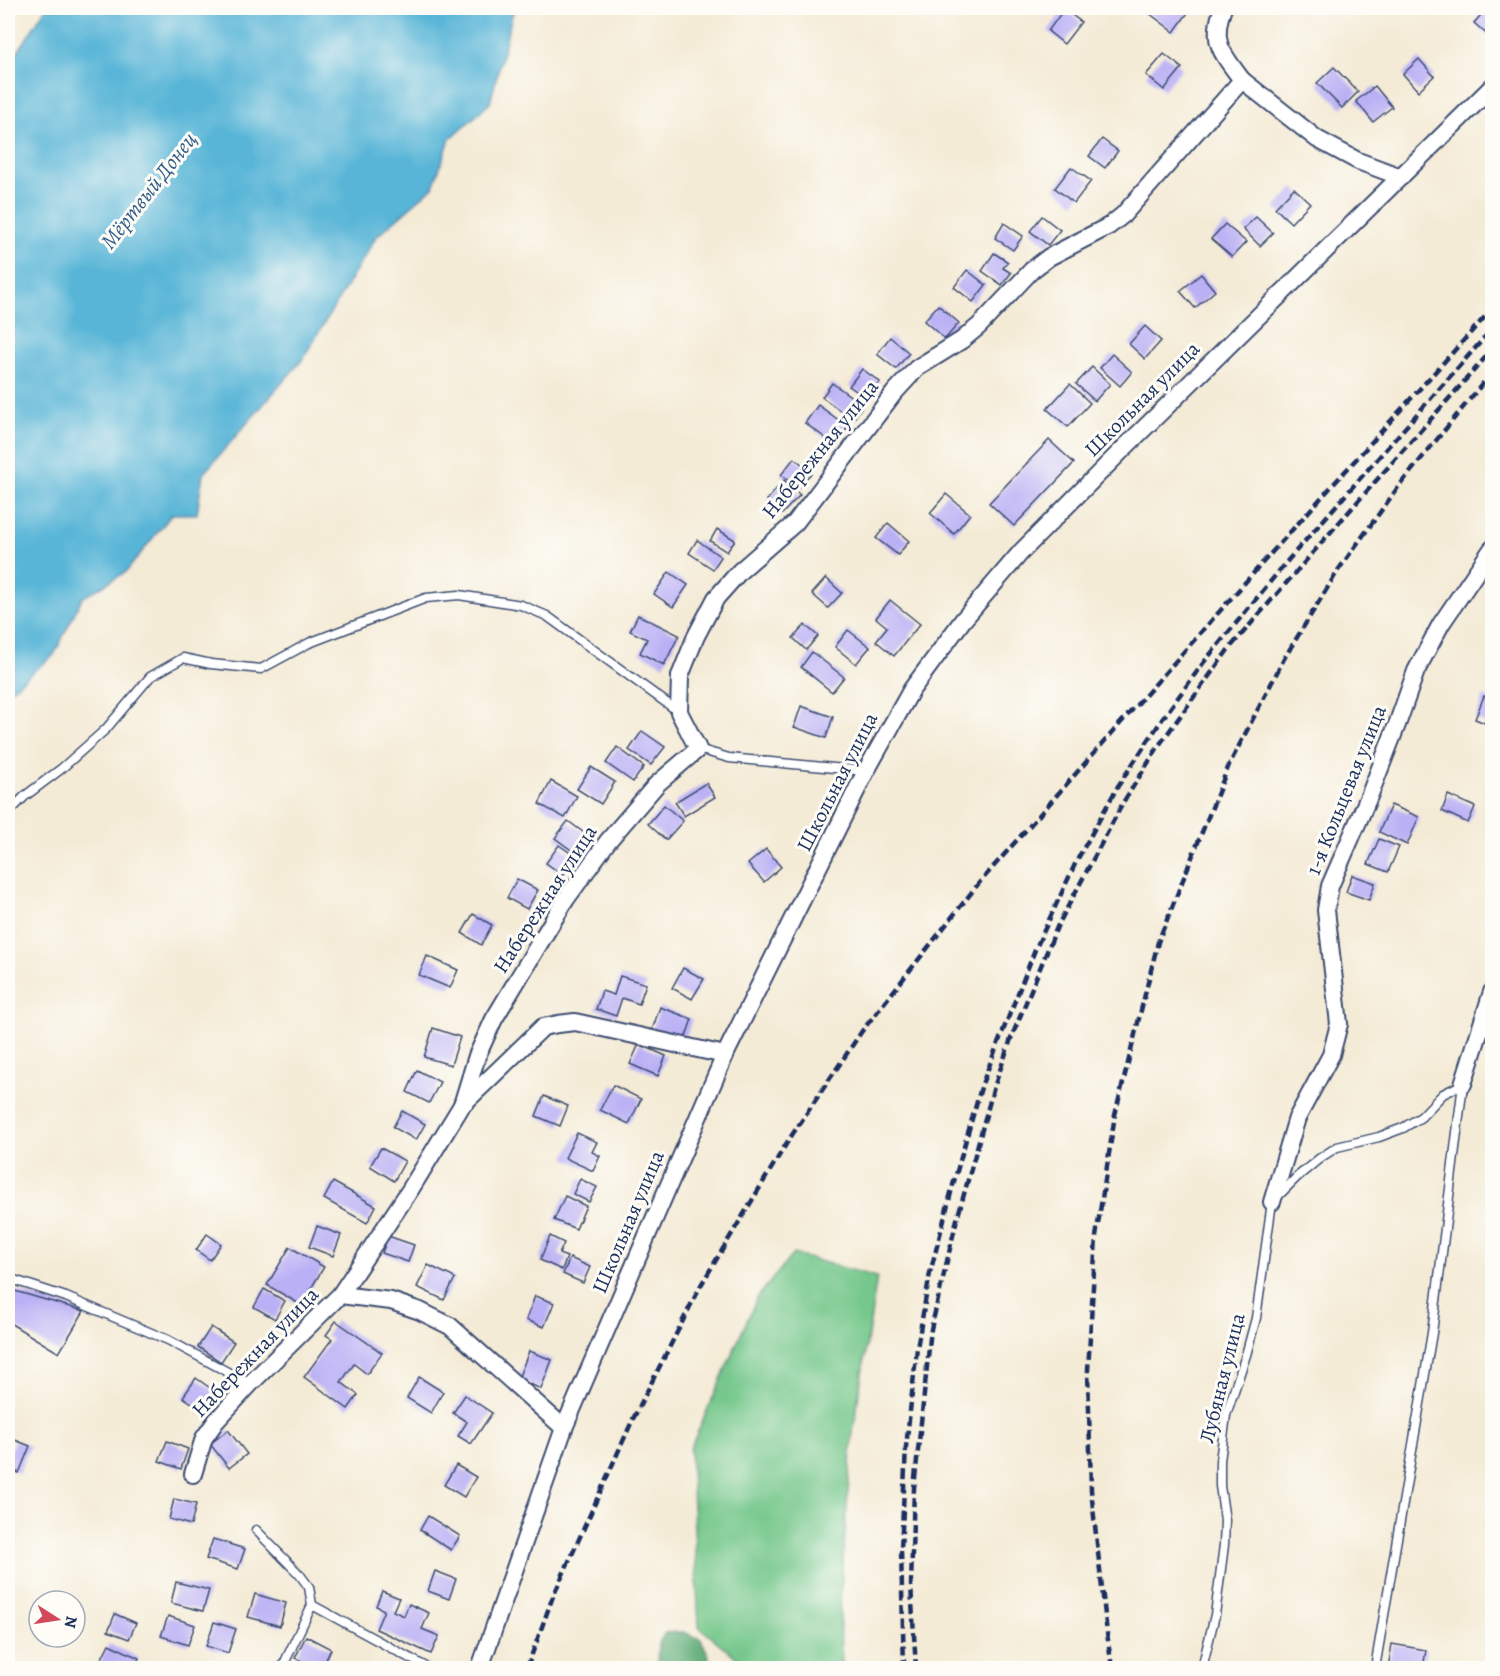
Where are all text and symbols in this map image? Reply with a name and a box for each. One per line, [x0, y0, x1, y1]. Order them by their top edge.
water label: Мёртвый Донец [94, 126, 204, 255]
street label: Школьная улица [1078, 335, 1206, 463]
street label: Набережная улица [755, 373, 885, 524]
street label: 1-я Кольцевая улица [1299, 701, 1393, 879]
street label: Школьная улица [790, 707, 884, 856]
street label: Набережная улица [487, 819, 604, 979]
street label: Школьная улица [585, 1146, 671, 1298]
street label: Набережная улица [185, 1280, 325, 1423]
street label: Лубяная улица [1192, 1310, 1252, 1446]
north arrow [27, 1589, 87, 1649]
text: N [59, 1614, 83, 1630]

